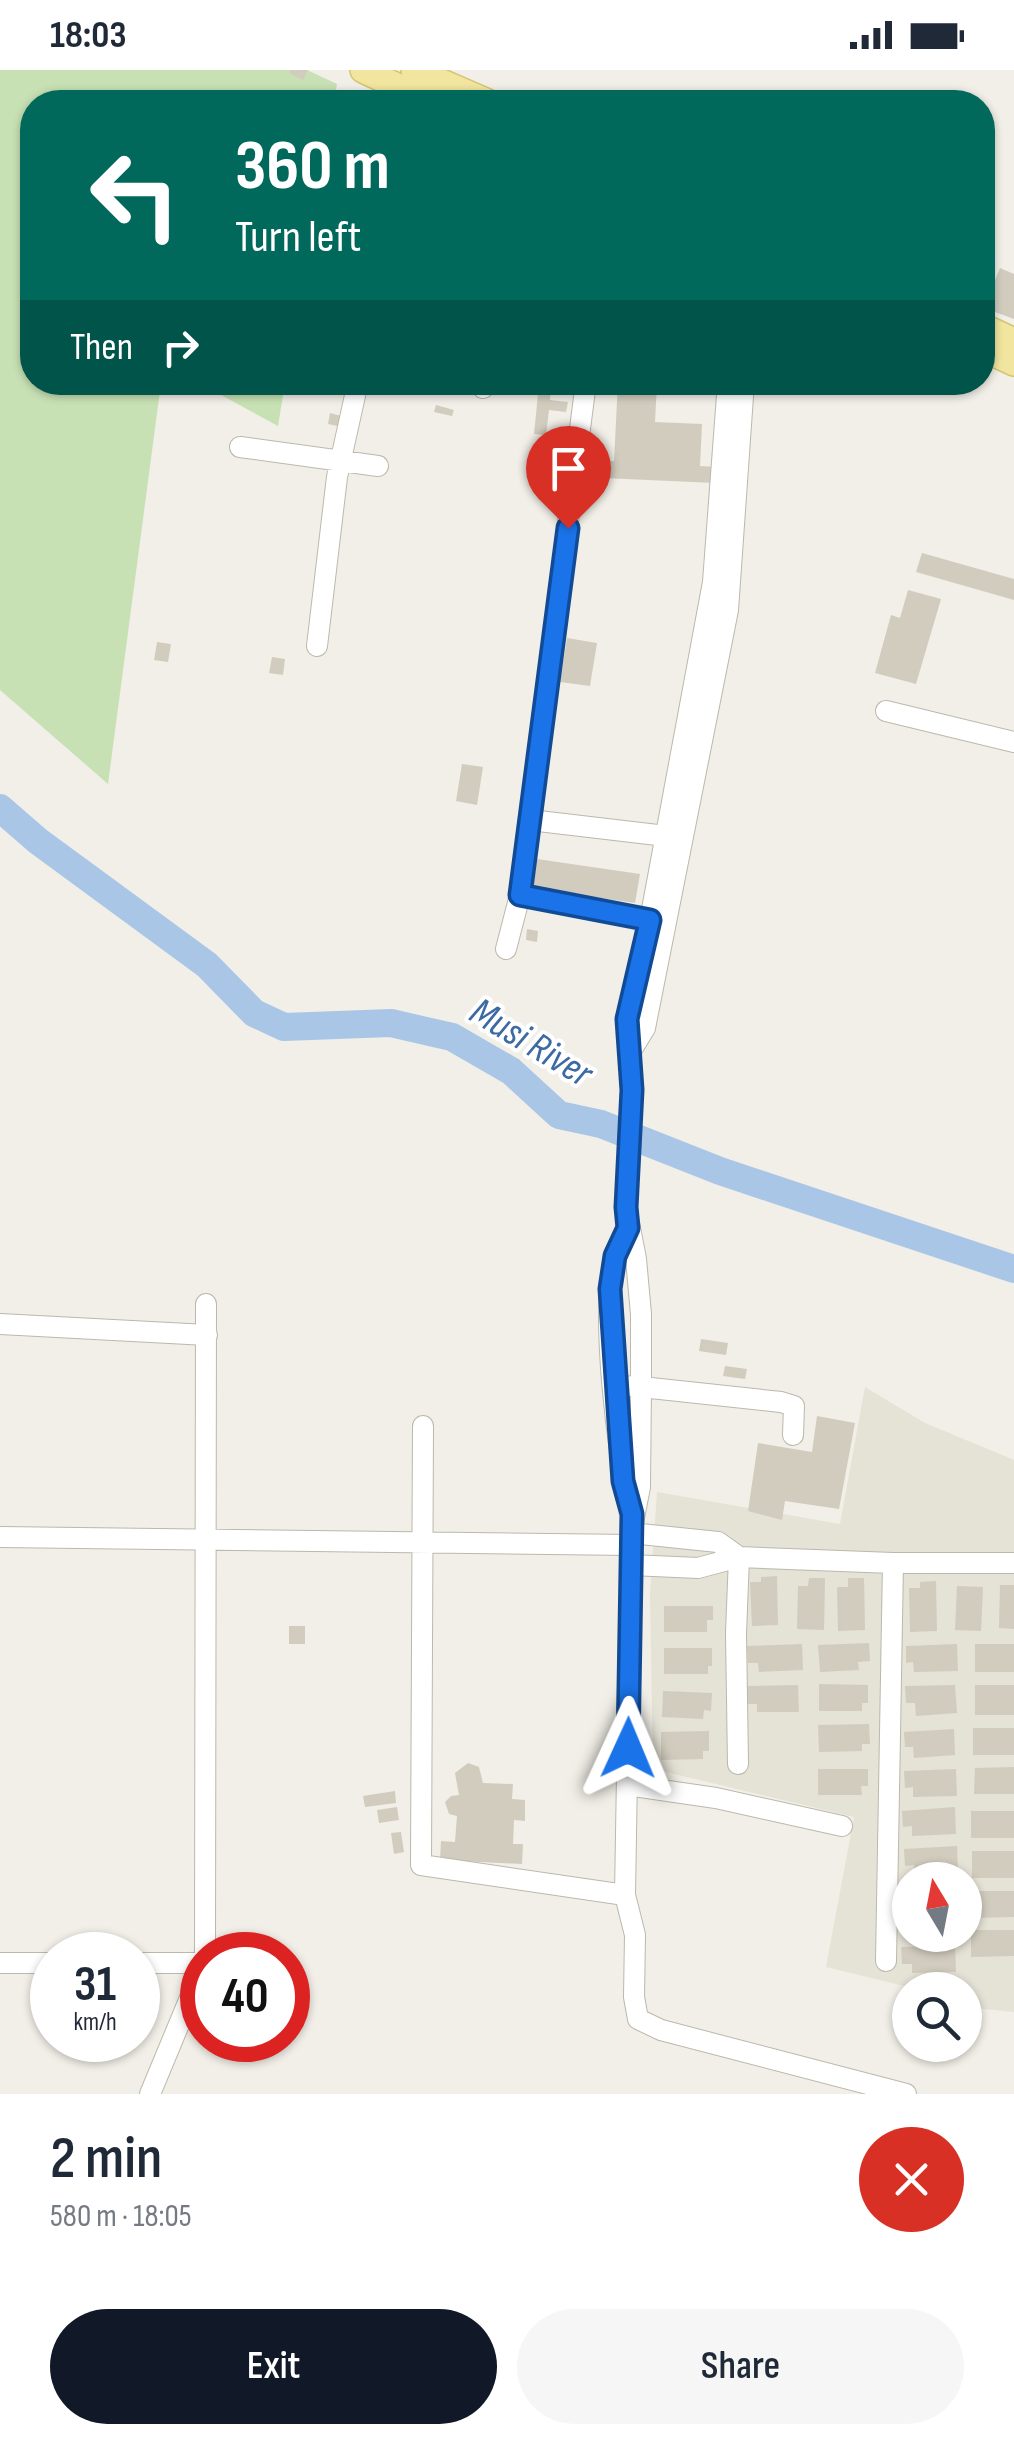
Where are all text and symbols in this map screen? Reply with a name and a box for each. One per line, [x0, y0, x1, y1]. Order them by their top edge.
text: 18:03 [50, 13, 126, 58]
text: 360 m [235, 125, 390, 209]
icon: left [70, 130, 200, 260]
text: Turn left [235, 210, 361, 265]
icon: right [153, 320, 208, 375]
text: Then [70, 325, 133, 370]
pin [526, 426, 611, 529]
icon: arrive [541, 441, 596, 496]
water label: Musi River [461, 988, 602, 1099]
position arrow [576, 1696, 680, 1800]
north arrow [892, 1862, 982, 1952]
map controls [892, 1862, 982, 2062]
speed limit sign: 40 [180, 1932, 310, 2062]
text: 31 [74, 1955, 116, 2015]
button: search [892, 1972, 982, 2062]
text: km/h [73, 2007, 117, 2038]
text: 2 min [50, 2123, 162, 2195]
button: close [859, 2127, 964, 2232]
text: 580 m · 18:05 [50, 2197, 192, 2236]
button: Exit [50, 2309, 497, 2424]
button: Share [517, 2309, 964, 2424]

